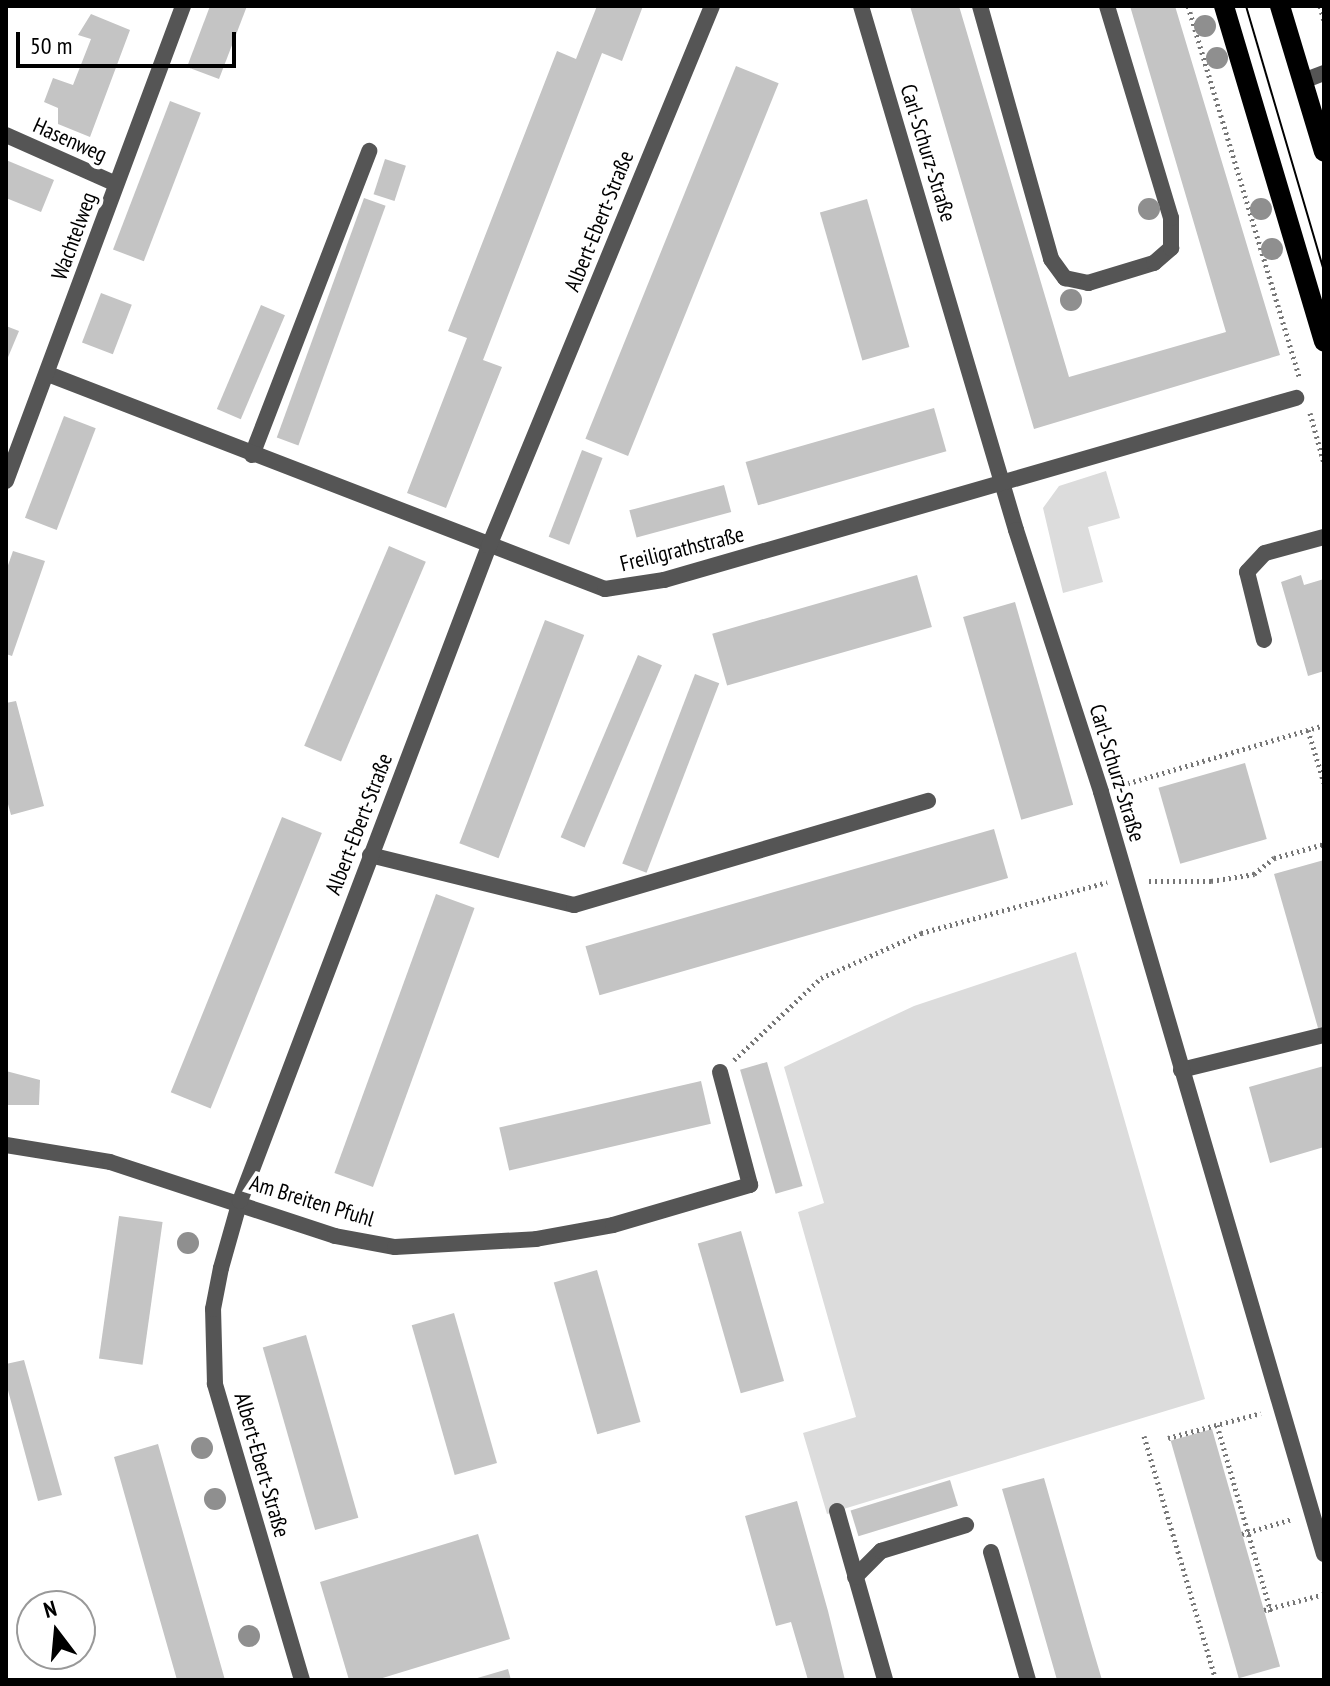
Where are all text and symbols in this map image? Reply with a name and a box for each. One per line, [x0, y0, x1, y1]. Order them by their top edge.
scale bar [20, 16, 240, 66]
text: 50 m [30, 30, 72, 61]
street label: Carl-Schurz-Straße [895, 81, 961, 225]
street label: Hasenweg [29, 112, 111, 168]
street label: Albert-Ebert-Straße [559, 147, 639, 295]
street label: Wachtelweg [46, 188, 102, 284]
street label: Freiligrathstraße [617, 521, 747, 577]
street label: Carl-Schurz-Straße [1084, 701, 1150, 845]
street label: Albert-Ebert-Straße [320, 750, 398, 898]
street label: Am Breiten Pfuhl [247, 1170, 377, 1232]
street label: Albert-Ebert-Straße [229, 1390, 295, 1540]
north arrow [16, 1590, 96, 1670]
text: N [40, 1594, 60, 1624]

